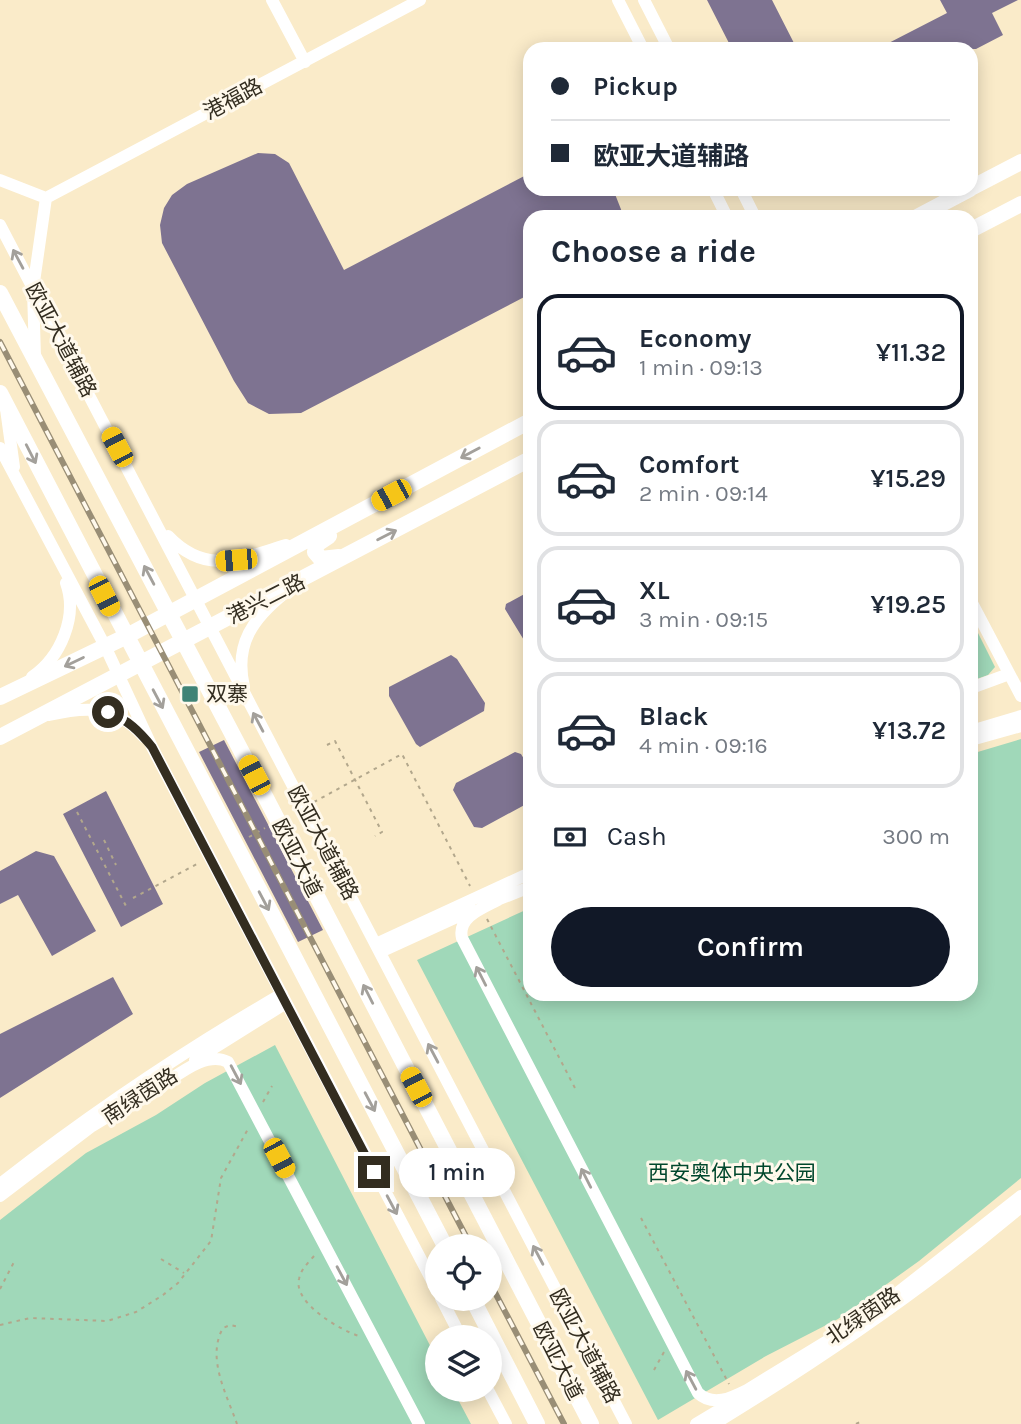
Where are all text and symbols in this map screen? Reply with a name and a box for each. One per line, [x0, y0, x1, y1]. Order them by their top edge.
text: Pickup [593, 71, 678, 102]
street label: 港福路 [200, 74, 266, 124]
text: 欧亚大道辅路 [593, 141, 749, 172]
text: Choose a ride [551, 233, 756, 270]
one-way arrow [10, 249, 24, 270]
street label: 欧亚大道辅路 [21, 279, 101, 401]
icon: car [555, 321, 618, 384]
text: Economy [639, 323, 751, 354]
text: ¥11.32 [876, 337, 946, 368]
text: 1 min · 09:13 [639, 354, 763, 381]
car [98, 424, 137, 470]
one-way arrow [25, 443, 39, 464]
one-way arrow [460, 447, 481, 460]
icon: car [555, 447, 618, 510]
text: Comfort [639, 449, 740, 480]
text: ¥15.29 [870, 463, 946, 494]
car [368, 476, 415, 514]
text: 2 min · 09:14 [639, 480, 768, 507]
one-way arrow [376, 528, 396, 542]
car [215, 548, 258, 572]
one-way arrow [142, 565, 155, 586]
street label: 港兴二路 [223, 569, 309, 629]
car [86, 573, 123, 619]
icon: car [555, 573, 618, 636]
text: XL [639, 575, 670, 606]
text: ¥19.25 [870, 589, 946, 620]
text: 3 min · 09:15 [639, 606, 768, 633]
one-way arrow [64, 656, 85, 669]
place label: 双寨 [206, 682, 248, 706]
marker: 双寨 [180, 684, 200, 704]
one-way arrow [152, 688, 166, 709]
route start [92, 696, 124, 728]
icon: car [555, 699, 618, 762]
text: Black [639, 701, 708, 732]
one-way arrow [251, 712, 264, 733]
text: ¥13.72 [872, 715, 946, 746]
text: 4 min · 09:16 [639, 732, 768, 759]
car [235, 752, 274, 798]
street label: 欧亚大道辅路 [282, 781, 364, 905]
street label: 欧亚大道 [267, 815, 327, 901]
icon: cash [551, 818, 589, 856]
text: Cash [607, 821, 667, 852]
text: 300 m [882, 823, 950, 850]
one-way arrow [258, 890, 272, 910]
button: Confirm [551, 907, 950, 987]
one-way arrow [474, 966, 488, 987]
one-way arrow [360, 984, 374, 1004]
one-way arrow [425, 1043, 439, 1064]
street label: 南绿茵路 [98, 1063, 182, 1129]
one-way arrow [230, 1064, 243, 1085]
car [397, 1064, 436, 1110]
one-way arrow [363, 1091, 377, 1112]
car [260, 1135, 299, 1181]
callout: 1 min [398, 1148, 514, 1196]
route end [358, 1156, 390, 1188]
text: 1 min [428, 1159, 486, 1186]
park label: 西安奥体中央公园 [648, 1161, 816, 1185]
one-way arrow [579, 1168, 592, 1189]
one-way arrow [385, 1194, 399, 1215]
map controls [425, 1234, 502, 1402]
button: locate [425, 1234, 502, 1311]
one-way arrow [531, 1245, 544, 1266]
one-way arrow [335, 1265, 349, 1286]
street label: 北绿茵路 [821, 1283, 905, 1349]
street label: 欧亚大道辅路 [544, 1284, 626, 1408]
street label: 欧亚大道 [528, 1318, 588, 1404]
button: layers [425, 1325, 502, 1402]
one-way arrow [684, 1370, 697, 1391]

